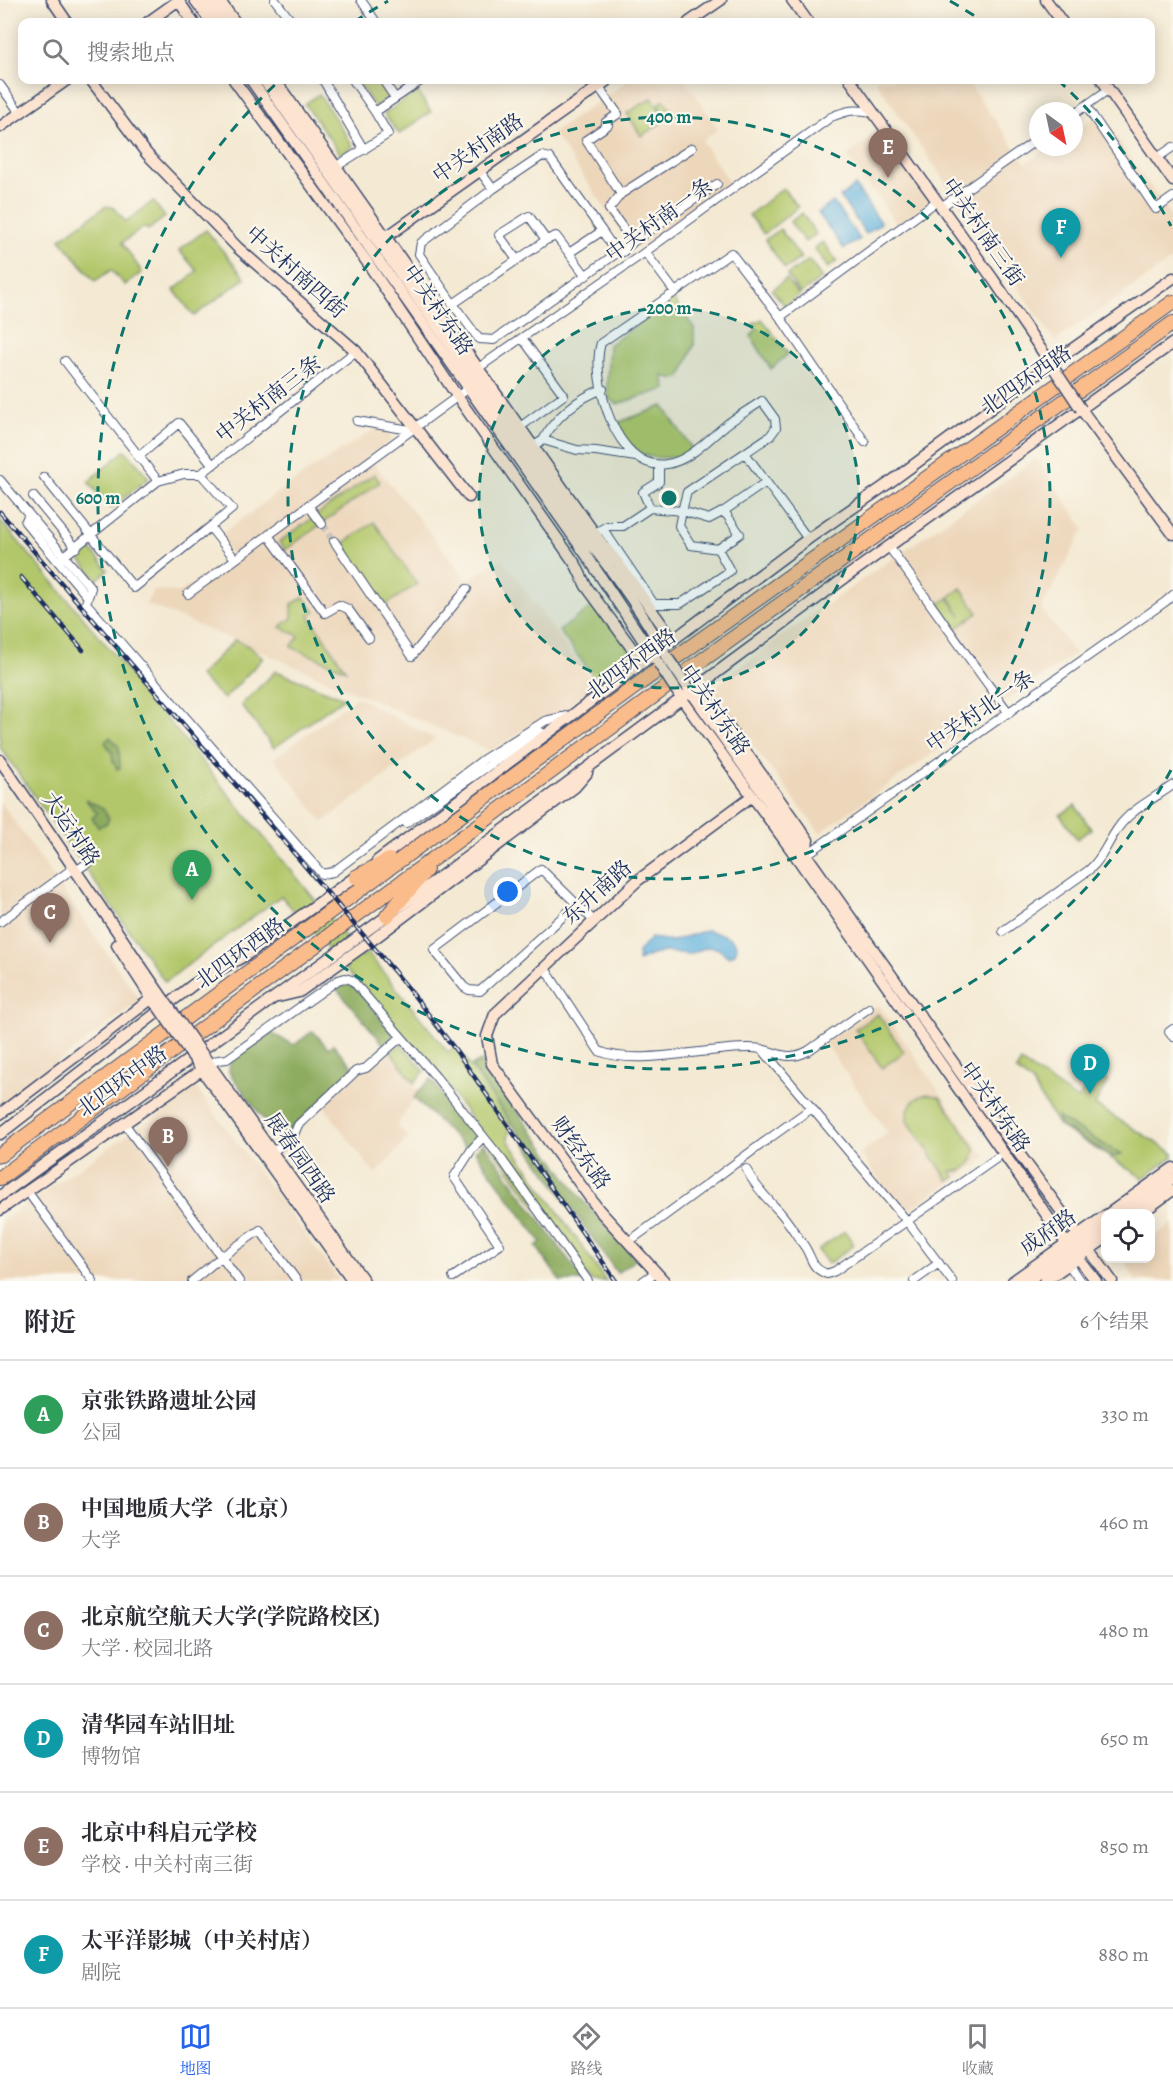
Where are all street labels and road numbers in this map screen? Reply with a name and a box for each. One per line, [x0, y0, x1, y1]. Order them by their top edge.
street label: 中关村南路 [427, 106, 529, 190]
street label: 中关村南一条 [600, 172, 718, 268]
street label: 中关村南三街 [935, 172, 1031, 292]
street label: 中关村南四街 [240, 219, 352, 325]
street label: 中关村东路 [396, 259, 480, 361]
street label: 北四环西路 [975, 338, 1077, 422]
street label: 中关村南三条 [210, 349, 326, 449]
street label: 北四环西路 [580, 622, 682, 706]
street label: 中关村东路 [673, 659, 757, 761]
street label: 中关村北一条 [920, 663, 1040, 759]
street label: 大运村路 [36, 786, 106, 872]
street label: 东升南路 [556, 853, 638, 931]
street label: 北四环西路 [189, 911, 291, 995]
street label: 北四环中路 [71, 1039, 173, 1123]
street label: 中关村东路 [953, 1056, 1037, 1158]
street label: 展春园西路 [258, 1107, 342, 1209]
street label: 财经东路 [545, 1111, 617, 1195]
street label: 成府路 [1014, 1202, 1082, 1262]

